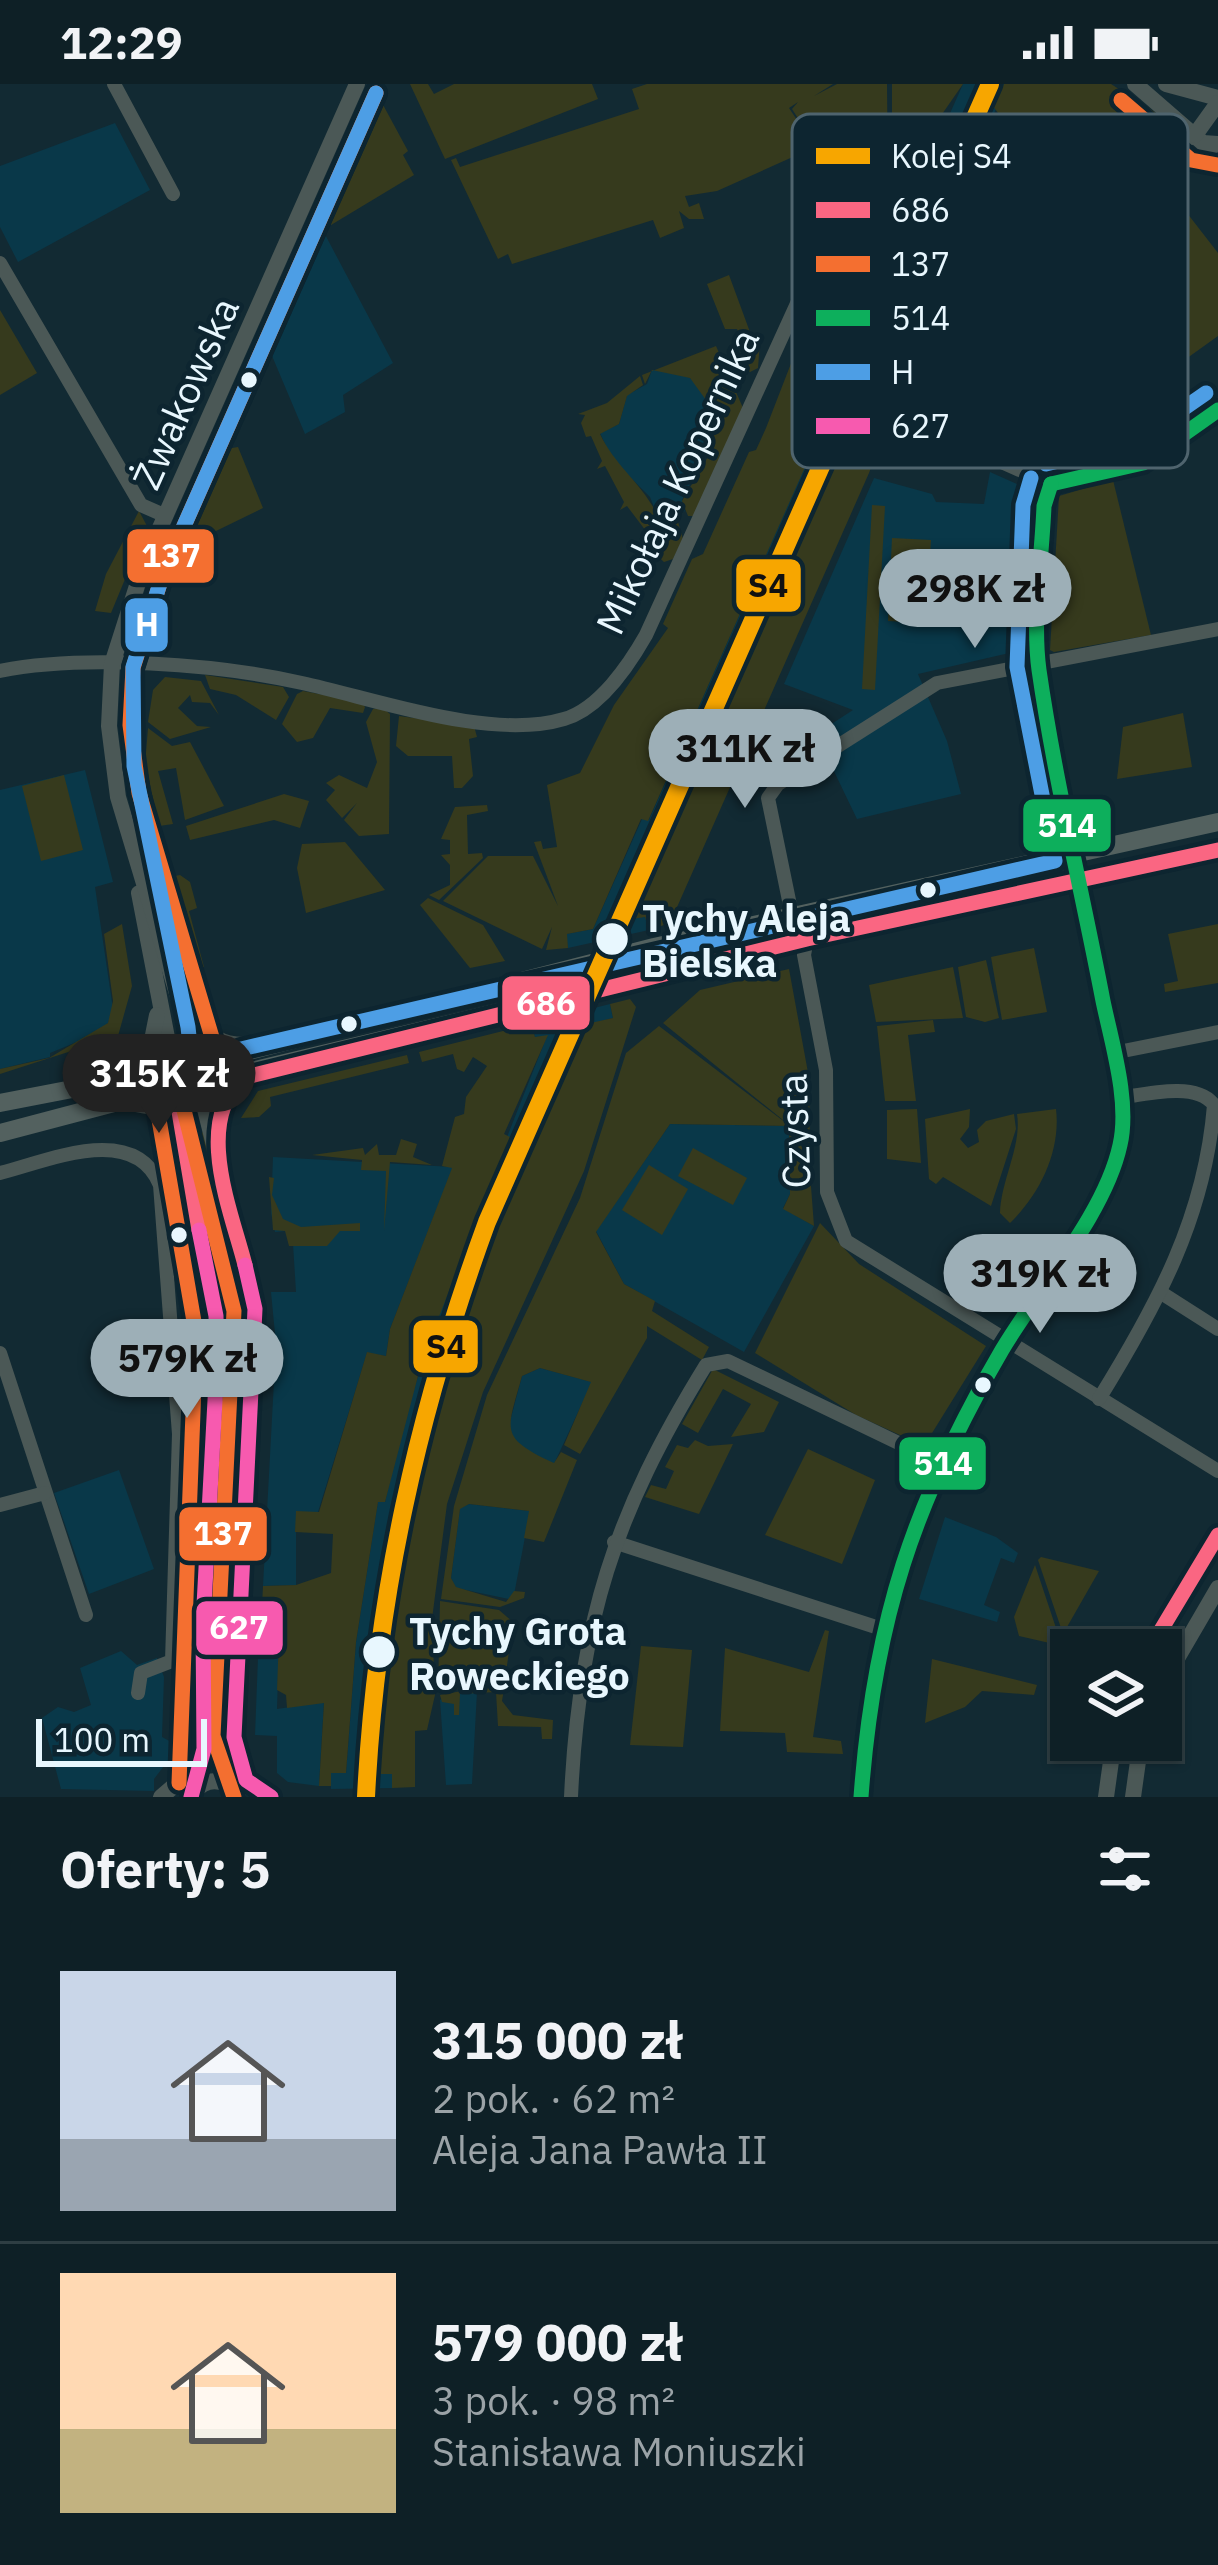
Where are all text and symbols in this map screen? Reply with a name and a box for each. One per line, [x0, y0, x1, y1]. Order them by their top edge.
text: 12:29 [60, 13, 183, 71]
legend [792, 114, 1188, 468]
text: Kolej S4 [891, 134, 1012, 177]
text: 686 [891, 188, 950, 231]
text: 137 [891, 242, 950, 285]
street label: Żwakowska [120, 289, 250, 497]
text: 514 [891, 296, 950, 339]
street label: Mikołaja Kopernika [584, 320, 770, 642]
text: H [891, 350, 914, 393]
unlabelled marker [238, 369, 260, 391]
text: 627 [891, 404, 950, 447]
line badge: 137 [125, 527, 216, 585]
text: 137 [141, 533, 201, 576]
pin: 298K zł [864, 549, 1086, 651]
line badge: S4 [734, 557, 803, 614]
text: 298K zł [906, 562, 1045, 613]
text: S4 [748, 563, 788, 606]
line badge: H [123, 596, 170, 654]
text: H [135, 602, 159, 645]
pin: 311K zł [634, 709, 856, 811]
text: 311K zł [676, 722, 815, 773]
line badge: 514 [1021, 797, 1113, 854]
text: 514 [1037, 803, 1097, 846]
unlabelled marker [917, 879, 939, 901]
place label: Tychy Aleja Bielska [642, 892, 851, 988]
marker: Tychy Aleja Bielska [593, 920, 631, 958]
line badge: 686 [500, 974, 592, 1032]
text: 686 [516, 981, 576, 1024]
unlabelled marker [338, 1013, 360, 1035]
pin: 315K zł [48, 1034, 270, 1136]
text: 315K zł [90, 1047, 229, 1098]
street label: Czysta [767, 1073, 821, 1189]
unlabelled marker [168, 1224, 190, 1246]
pin: 319K zł [929, 1234, 1151, 1336]
text: 319K zł [971, 1247, 1110, 1298]
line badge: S4 [411, 1318, 480, 1375]
pin: 579K zł [76, 1319, 298, 1421]
text: S4 [426, 1324, 466, 1367]
text: 579K zł [118, 1332, 257, 1383]
unlabelled marker [972, 1374, 994, 1396]
line badge: 514 [897, 1435, 988, 1492]
text: 514 [913, 1441, 973, 1484]
line badge: 137 [177, 1505, 269, 1563]
text: 137 [193, 1511, 253, 1554]
line badge: 627 [194, 1599, 285, 1657]
text: 627 [209, 1605, 269, 1648]
place label: Tychy Grota Roweckiego [409, 1605, 630, 1701]
map controls [1050, 1629, 1182, 1761]
button: layers [1050, 1629, 1182, 1761]
marker: Tychy Grota Roweckiego [360, 1633, 398, 1671]
scale bar [36, 1713, 207, 1766]
text: 100 m [54, 1718, 150, 1761]
text: Oferty: 5 [60, 1836, 270, 1902]
icon: filters [1092, 1836, 1158, 1902]
text: 315 000 zł [432, 2007, 682, 2073]
icon: home [156, 2019, 300, 2163]
text: 2 pok. · 62 m² [432, 2073, 675, 2124]
text: Aleja Jana Pawła II [432, 2124, 768, 2175]
text: 579 000 zł [432, 2309, 682, 2375]
icon: home [156, 2321, 300, 2465]
text: 3 pok. · 98 m² [432, 2375, 675, 2426]
text: Stanisława Moniuszki [432, 2426, 806, 2477]

